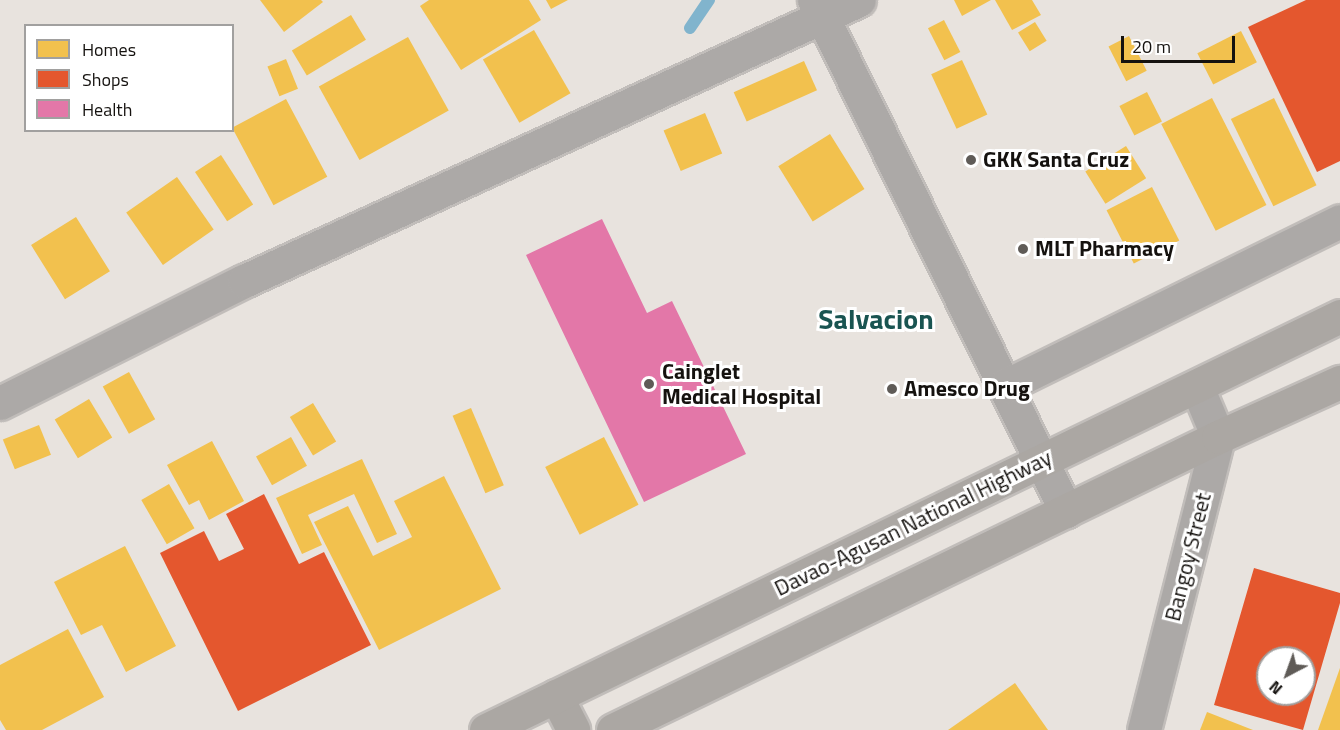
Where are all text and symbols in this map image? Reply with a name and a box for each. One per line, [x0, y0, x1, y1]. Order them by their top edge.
legend [24, 24, 234, 132]
scale bar [1124, 24, 1238, 62]
text: 20 m [1132, 33, 1171, 60]
text: Homes [82, 36, 136, 63]
text: Shops [82, 66, 129, 93]
text: Health [82, 96, 132, 123]
place label: GKK Santa Cruz [983, 147, 1129, 173]
marker: GKK Santa Cruz [964, 153, 978, 167]
place label: MLT Pharmacy [1035, 236, 1174, 262]
marker: MLT Pharmacy [1016, 242, 1030, 256]
district label: Salvacion [818, 302, 934, 336]
place label: Cainglet Medical Hospital [662, 358, 821, 410]
marker: Cainglet Medical Hospital [640, 375, 658, 393]
place label: Amesco Drug [904, 376, 1030, 402]
marker: Amesco Drug [885, 382, 899, 396]
street label: Davao-Agusan National Highway [770, 444, 1056, 602]
street label: Bangoy Street [1159, 490, 1217, 624]
north arrow [1256, 646, 1316, 706]
text: N [1263, 675, 1288, 701]

